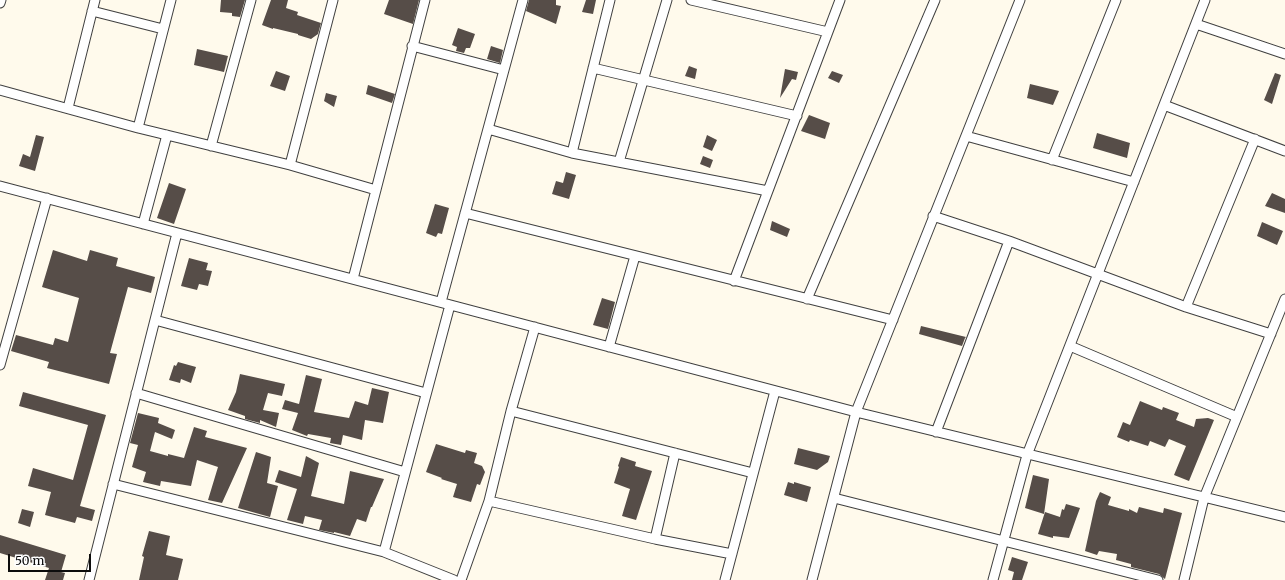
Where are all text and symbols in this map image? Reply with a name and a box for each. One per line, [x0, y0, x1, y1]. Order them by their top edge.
scale bar [10, 546, 93, 572]
text: 50 m [15, 553, 44, 568]

